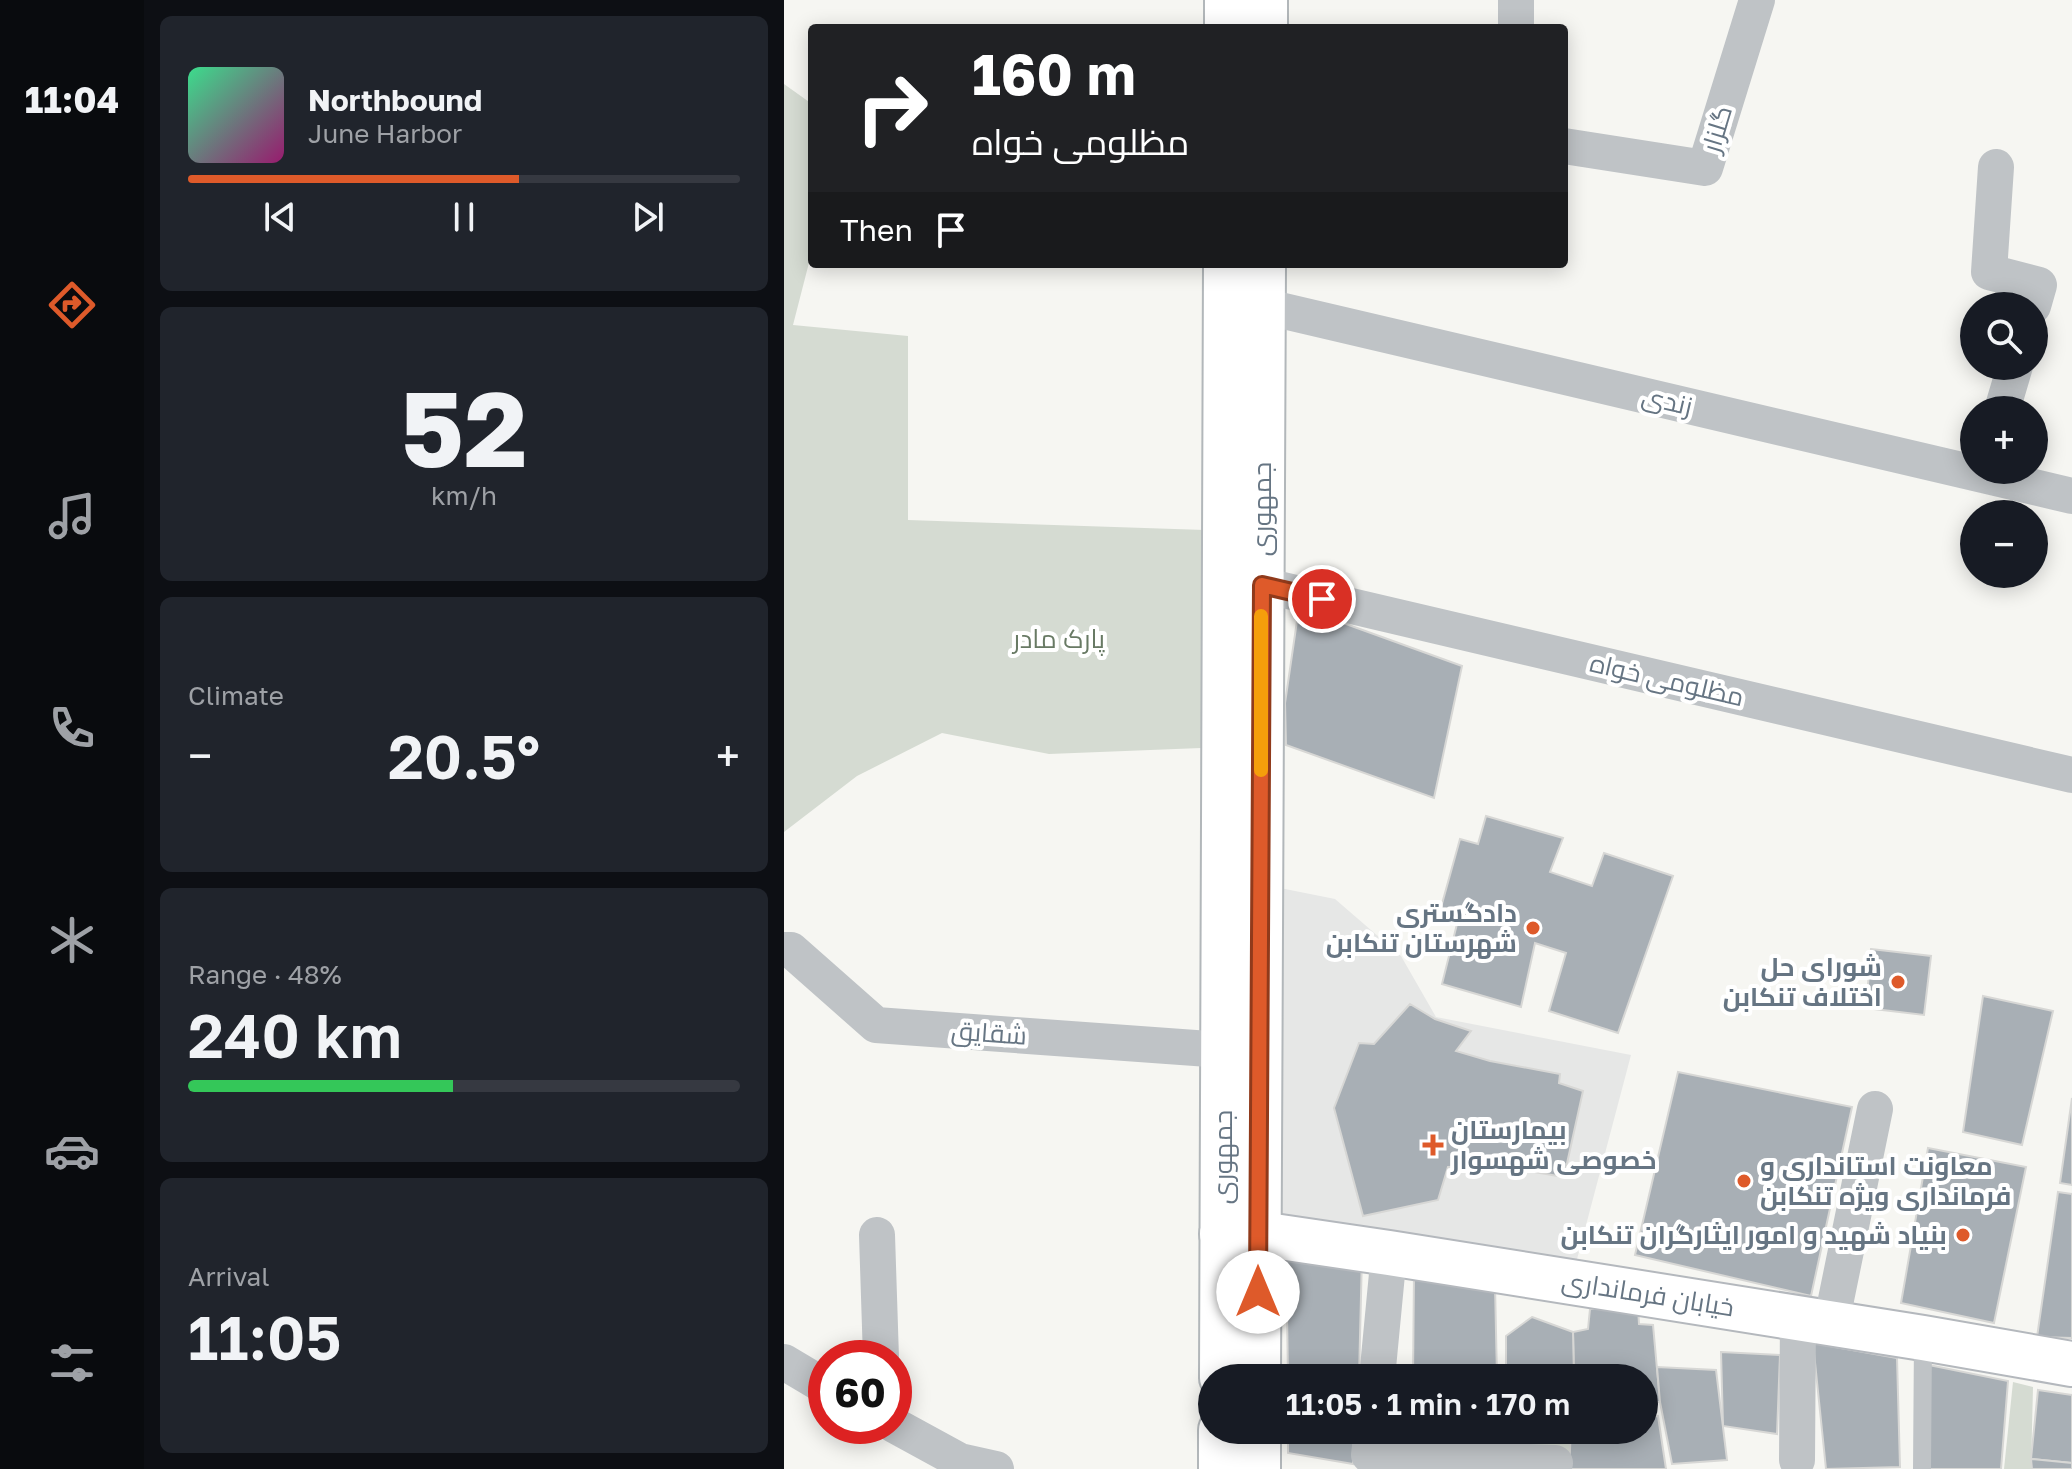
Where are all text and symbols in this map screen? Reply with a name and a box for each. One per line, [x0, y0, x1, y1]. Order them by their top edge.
text: 160 m [972, 40, 1136, 107]
icon: right [840, 56, 944, 160]
text: 11:04 [25, 78, 119, 121]
text: Northbound [308, 82, 482, 118]
street label: گلزار [1694, 102, 1738, 158]
text: June Harbor [308, 118, 462, 149]
text: مظلومی خواه [972, 120, 1189, 163]
icon: previous [258, 195, 302, 239]
icon: pause [442, 195, 486, 239]
icon: next [626, 195, 670, 239]
icon: arrive [929, 208, 973, 252]
text: Then [840, 212, 913, 248]
icon: directions [44, 277, 100, 333]
map controls [1960, 292, 2048, 588]
button: search [1960, 292, 2048, 380]
text: 52 [401, 365, 527, 490]
street label: زندی [1639, 380, 1695, 421]
button: + [1960, 396, 2048, 484]
street label: جمهوری [1246, 462, 1278, 556]
text: km/h [431, 480, 497, 511]
icon: music [44, 488, 100, 544]
button: − [1960, 500, 2048, 588]
pin [1288, 565, 1356, 633]
icon: arrive [1300, 577, 1344, 621]
park label: پارک مادر [1011, 623, 1105, 656]
street label: مظلومی خواه [1587, 647, 1747, 713]
text: Climate [188, 680, 284, 711]
icon: phone [44, 700, 100, 756]
text: 20.5° [388, 720, 540, 792]
text: − [188, 729, 212, 782]
text: + [716, 729, 740, 782]
place label: دادگستری شهرستان تنکابن [1326, 897, 1517, 959]
icon: climate [44, 912, 100, 968]
marker: دادگستری شهرستان تنکابن [1524, 919, 1542, 937]
place label: شورای حل اختلاف تنکابن [1723, 951, 1882, 1013]
text: Range · 48% [188, 959, 342, 990]
marker: شورای حل اختلاف تنکابن [1889, 973, 1907, 991]
text: 240 km [188, 999, 402, 1071]
street label: شقایق [950, 1014, 1028, 1052]
street label: جمهوری [1207, 1110, 1239, 1204]
place label: بیمارستان خصوصی شهسوار [1450, 1114, 1657, 1176]
icon: car [44, 1123, 100, 1179]
marker: بیمارستان خصوصی شهسوار [1422, 1134, 1444, 1156]
place label: معاونت استانداری و فرمانداری ویژه تنکابن [1760, 1150, 2011, 1212]
marker: معاونت استانداری و فرمانداری ویژه تنکابن [1735, 1172, 1753, 1190]
place label: بنیاد شهید و امور ایثارگران تنکابن [1561, 1219, 1947, 1251]
marker: بنیاد شهید و امور ایثارگران تنکابن [1954, 1226, 1972, 1244]
position arrow [1216, 1250, 1300, 1334]
text: Arrival [188, 1261, 269, 1292]
street label: خیابان فرمانداری [1560, 1265, 1736, 1322]
text: 11:05 [188, 1301, 341, 1373]
icon: filters [44, 1335, 100, 1391]
speed limit sign: 60 [808, 1340, 912, 1444]
text: 11:05 · 1 min · 170 m [1286, 1386, 1570, 1422]

